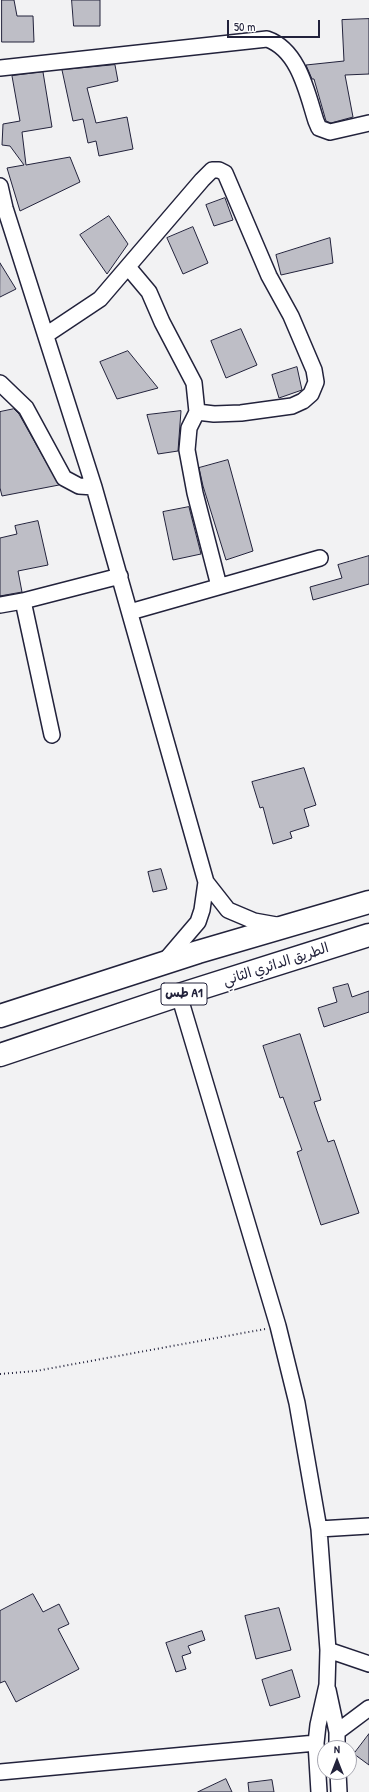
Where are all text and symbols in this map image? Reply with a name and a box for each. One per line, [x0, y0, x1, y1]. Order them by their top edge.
scale bar [229, 12, 322, 38]
text: 50 m [234, 18, 255, 35]
street label: الطريق الدائري الثاني [221, 940, 331, 990]
road number: طس A1 [161, 983, 207, 1005]
north arrow [317, 1740, 357, 1780]
text: N [334, 1742, 340, 1756]

